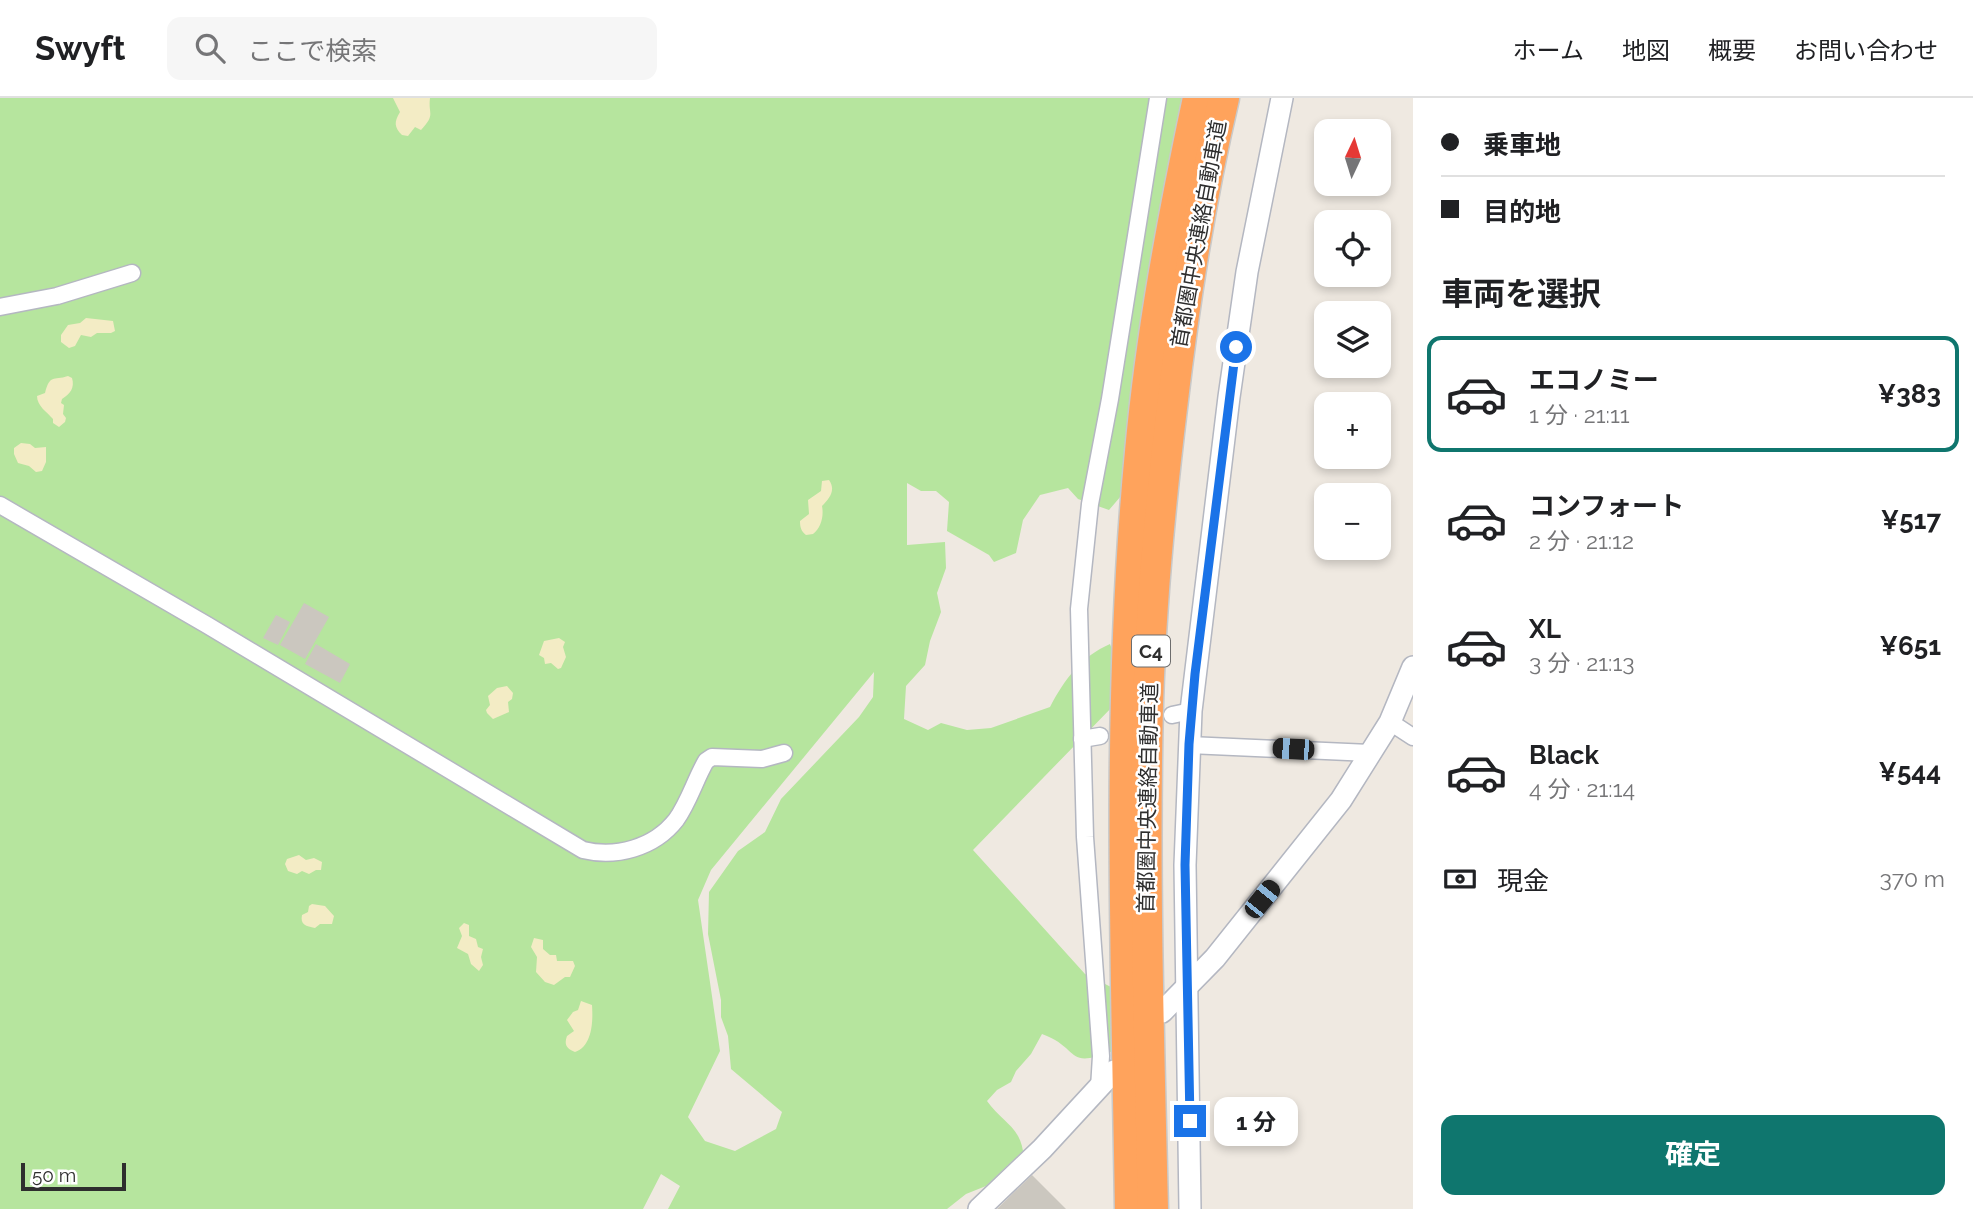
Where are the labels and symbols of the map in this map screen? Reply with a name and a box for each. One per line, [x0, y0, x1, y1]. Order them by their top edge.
street label: 首都圏中央連絡自動車道 [1166, 118, 1231, 350]
north arrow [1314, 119, 1391, 196]
route start [1220, 331, 1252, 363]
road number: C4 [1132, 636, 1170, 666]
street label: 首都圏中央連絡自動車道 [1133, 682, 1162, 914]
car [1272, 737, 1315, 761]
car [1241, 876, 1284, 922]
callout: 1 分 [1214, 1096, 1298, 1146]
route end [1174, 1105, 1206, 1137]
scale bar [21, 1160, 126, 1192]

